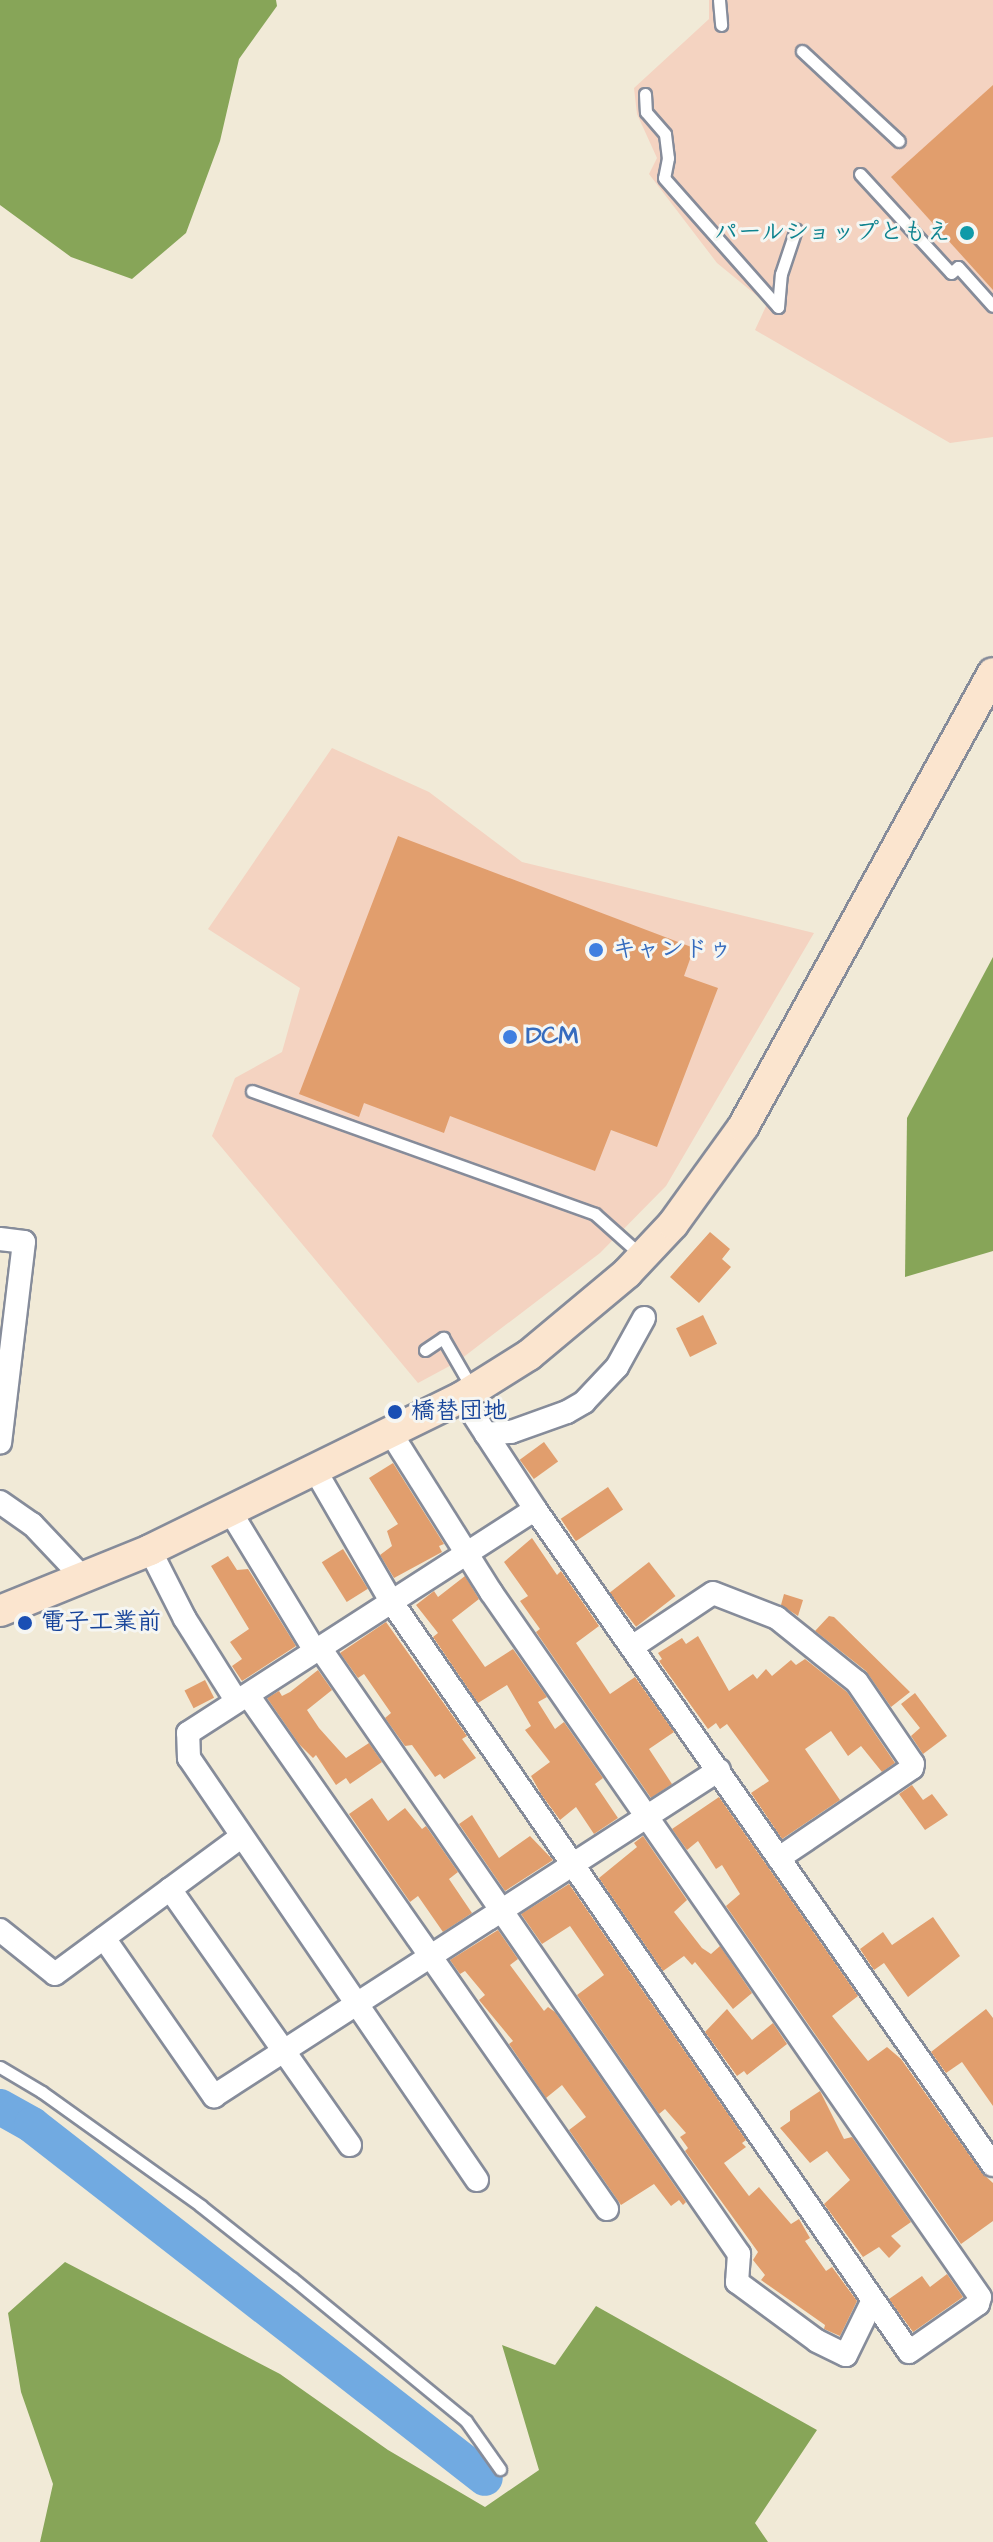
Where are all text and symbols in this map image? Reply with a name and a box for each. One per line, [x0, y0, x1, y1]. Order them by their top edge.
place label: パールショップともえ [711, 219, 951, 247]
marker: パールショップともえ [958, 224, 976, 242]
place label: キャンドゥ [612, 936, 732, 964]
marker: キャンドゥ [587, 941, 605, 959]
place label: DCM [526, 1023, 578, 1051]
marker: DCM [501, 1028, 519, 1046]
place label: 橋替団地 [411, 1398, 507, 1426]
marker: 橋替団地 [386, 1403, 404, 1421]
place label: 電子工業前 [41, 1609, 161, 1637]
marker: 電子工業前 [16, 1614, 34, 1632]

